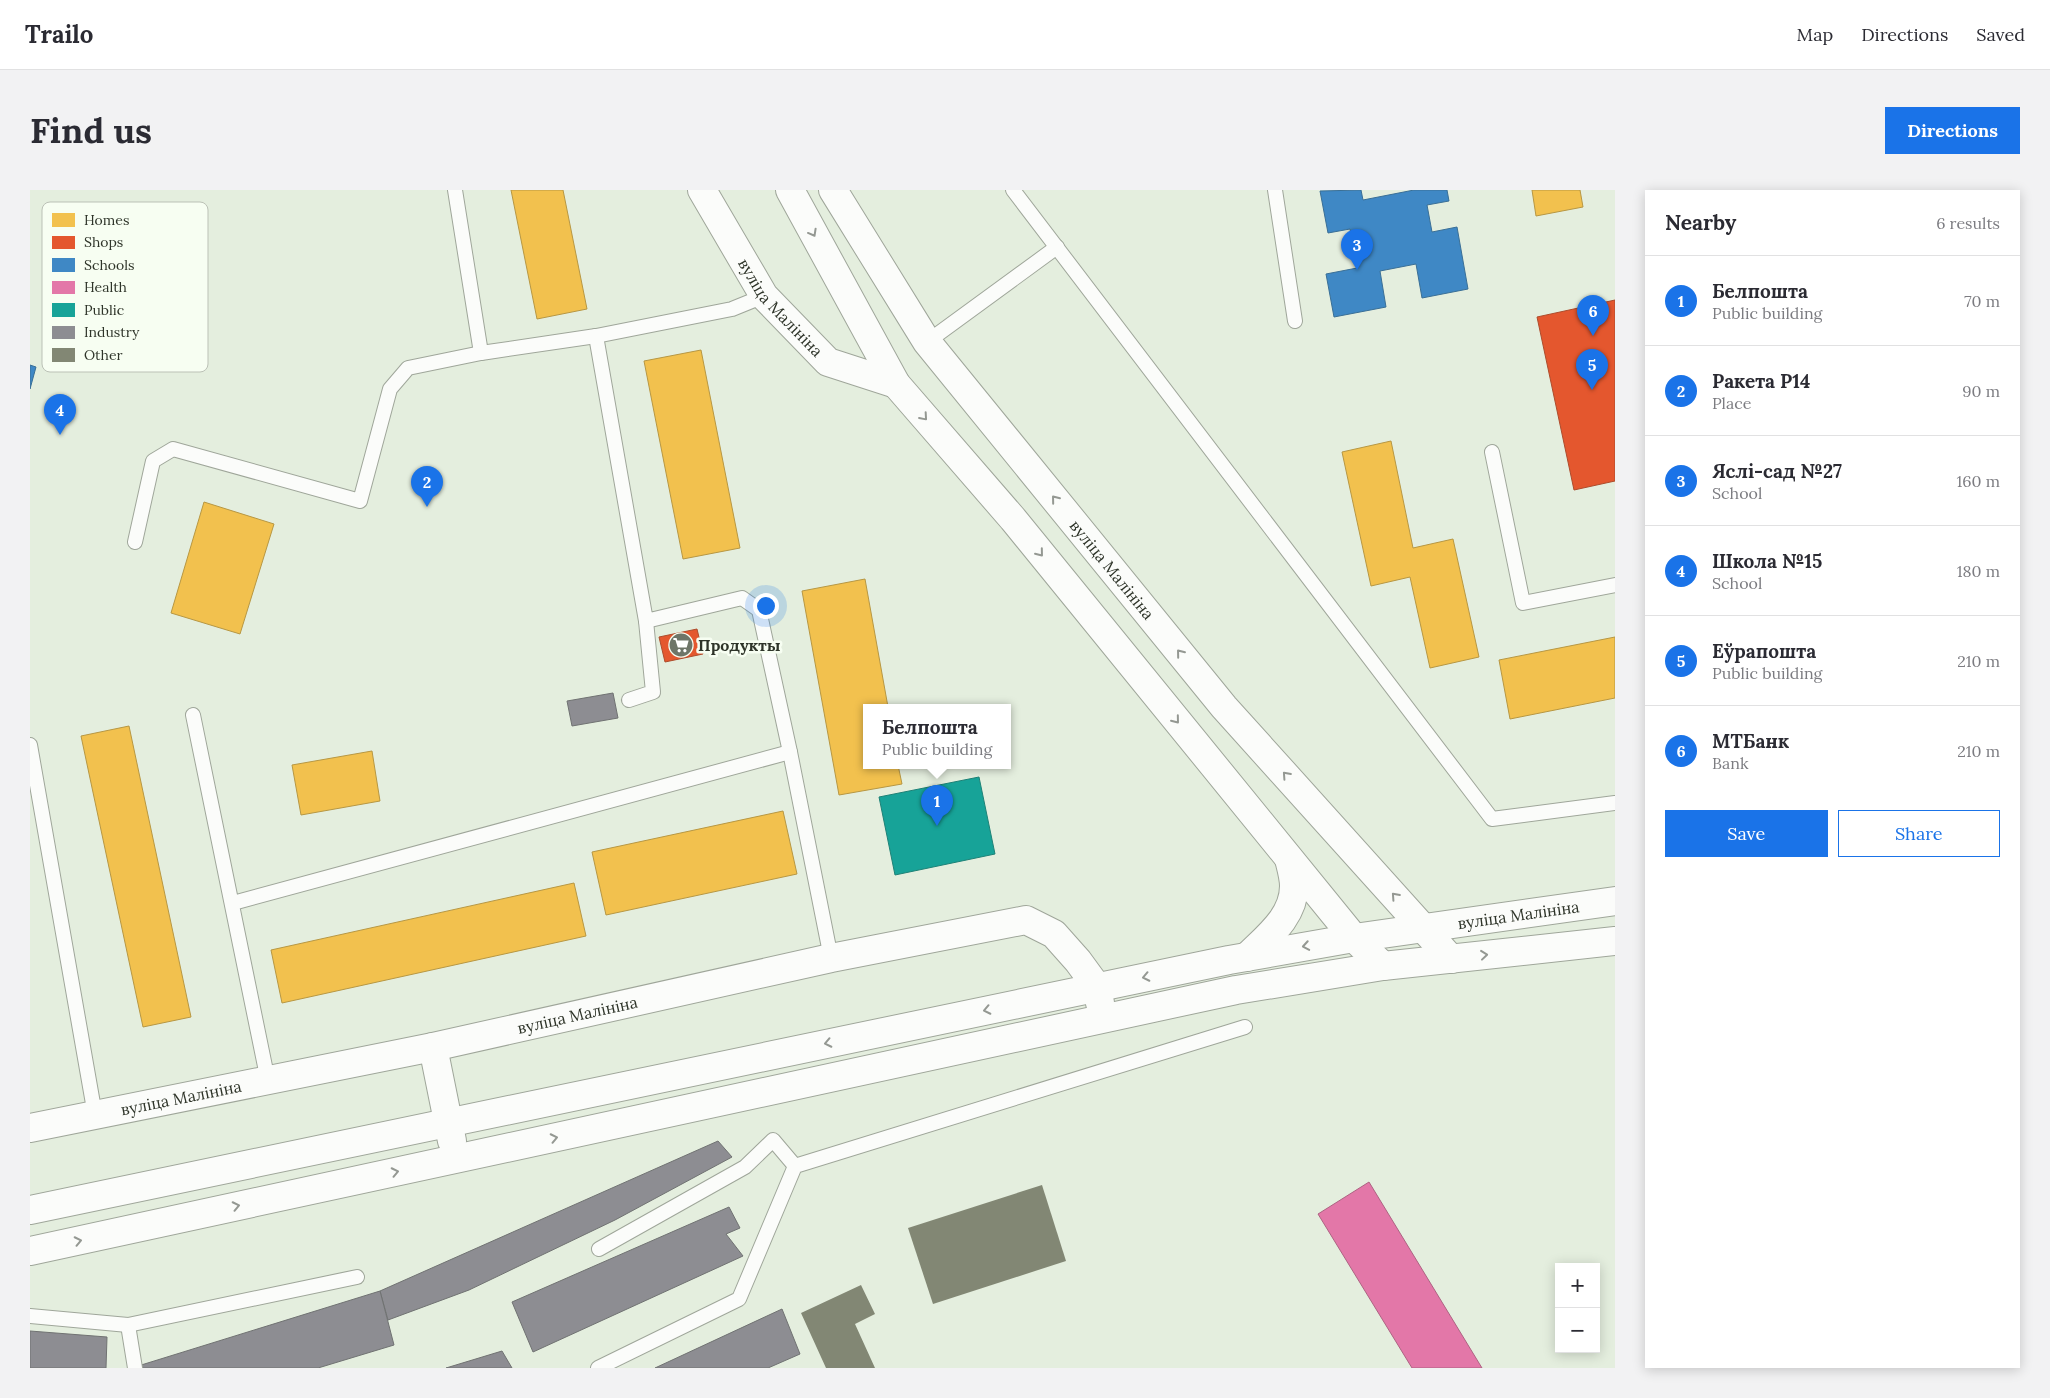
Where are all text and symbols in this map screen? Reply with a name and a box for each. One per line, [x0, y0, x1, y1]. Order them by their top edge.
text: Trailo [25, 19, 93, 50]
text: Map [1797, 23, 1833, 46]
text: Directions [1861, 23, 1948, 46]
text: Saved [1976, 23, 2025, 46]
button: Directions [1885, 107, 2020, 154]
text: Find us [30, 108, 152, 153]
legend [42, 202, 208, 372]
text: Nearby [1665, 209, 1736, 236]
text: Homes [84, 211, 129, 229]
text: 6 results [1936, 213, 2000, 233]
one-way arrow [807, 228, 817, 237]
pin: 3 [1341, 229, 1373, 270]
text: Shops [84, 233, 123, 251]
street label: вуліца Малініна [734, 255, 827, 361]
text: Schools [84, 256, 134, 274]
text: Health [84, 278, 127, 296]
text: Белпошта [1712, 279, 1808, 303]
text: 1 [1678, 291, 1684, 311]
text: 70 m [1964, 291, 2000, 311]
pin: 6 [1577, 295, 1609, 336]
text: Public [84, 301, 124, 319]
text: Public building [1712, 303, 1822, 323]
text: Industry [84, 323, 140, 341]
text: Other [84, 346, 123, 364]
pin: 5 [1576, 349, 1608, 390]
text: Ракета Р14 [1712, 369, 1810, 393]
text: 2 [1677, 381, 1685, 401]
text: 90 m [1962, 381, 2000, 401]
text: Place [1712, 393, 1751, 413]
pin: 4 [44, 394, 76, 435]
one-way arrow [918, 411, 927, 420]
text: Яслі-сад №27 [1712, 459, 1842, 483]
pin: 2 [411, 466, 443, 507]
text: 3 [1677, 471, 1685, 491]
text: 160 m [1956, 471, 2000, 491]
text: School [1712, 483, 1762, 503]
one-way arrow [1052, 496, 1061, 505]
street label: вуліца Малініна [1066, 516, 1159, 623]
one-way arrow [1035, 548, 1044, 557]
text: Школа №15 [1712, 549, 1822, 573]
text: 4 [1677, 561, 1685, 581]
text: 180 m [1957, 561, 2000, 581]
text: School [1712, 573, 1762, 593]
your location [753, 593, 779, 619]
supermarket icon: Продукты [668, 632, 694, 658]
place label: Продукты [698, 635, 781, 655]
text: Еўрапошта [1712, 639, 1816, 663]
one-way arrow [1177, 649, 1186, 658]
text: 5 [1677, 651, 1685, 671]
text: 210 m [1957, 651, 2000, 671]
text: Public building [1712, 663, 1822, 683]
popup [863, 704, 1011, 769]
one-way arrow [1171, 714, 1179, 723]
text: Белпошта [882, 715, 978, 739]
text: МТБанк [1712, 729, 1789, 753]
text: Public building [882, 739, 992, 759]
text: 6 [1676, 741, 1686, 761]
text: 210 m [1957, 741, 2000, 761]
text: Bank [1712, 753, 1749, 773]
one-way arrow [1283, 772, 1292, 781]
pin: 1 [921, 785, 953, 826]
button: Save [1665, 810, 1828, 857]
button: Share [1838, 810, 2000, 857]
one-way arrow [1392, 893, 1401, 902]
street label: вуліца Малініна [1456, 896, 1581, 933]
one-way arrow [1301, 941, 1310, 951]
one-way arrow [1480, 950, 1488, 961]
one-way arrow [1142, 971, 1150, 982]
street label: вуліца Малініна [515, 992, 639, 1038]
one-way arrow [983, 1004, 991, 1015]
one-way arrow [823, 1038, 832, 1048]
street label: вуліца Малініна [119, 1076, 243, 1120]
one-way arrow [550, 1133, 559, 1144]
one-way arrow [391, 1167, 400, 1178]
one-way arrow [232, 1202, 241, 1212]
one-way arrow [73, 1236, 82, 1247]
map controls [1555, 1263, 1600, 1353]
button: + [1555, 1263, 1600, 1308]
button: − [1555, 1308, 1600, 1353]

